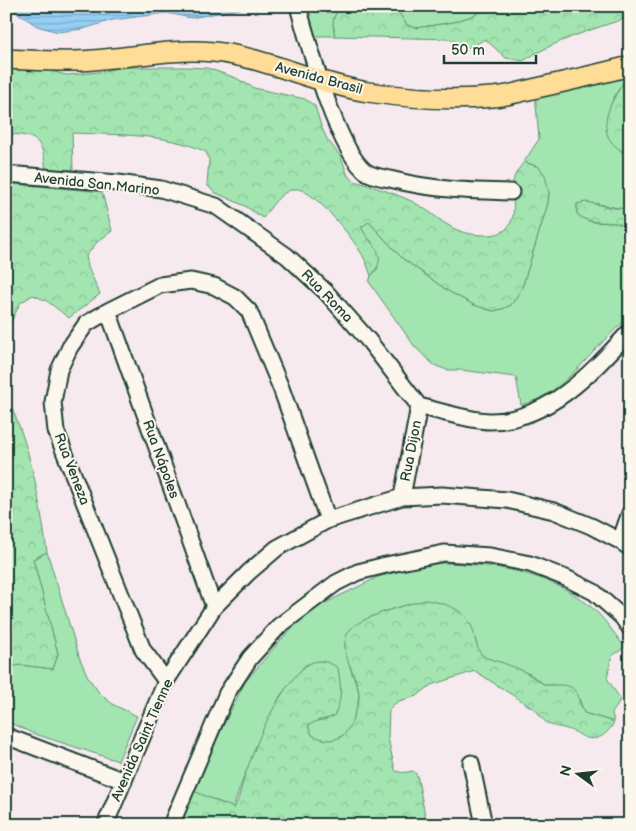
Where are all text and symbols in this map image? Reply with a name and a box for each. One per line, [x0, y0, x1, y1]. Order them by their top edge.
scale bar [444, 32, 536, 64]
text: 50 m [451, 41, 485, 60]
street label: Avenida Brasil [274, 58, 364, 98]
street label: Avenida San Marino [33, 169, 161, 199]
street label: Rua Roma [298, 266, 356, 326]
street label: Rua Nápoles [139, 417, 183, 501]
street label: Rua Dijon [397, 419, 425, 483]
street label: Rua Veneza [51, 431, 93, 507]
street label: Avenida Saint Tienne [107, 676, 177, 804]
north arrow [554, 748, 604, 798]
text: N [556, 763, 575, 778]

